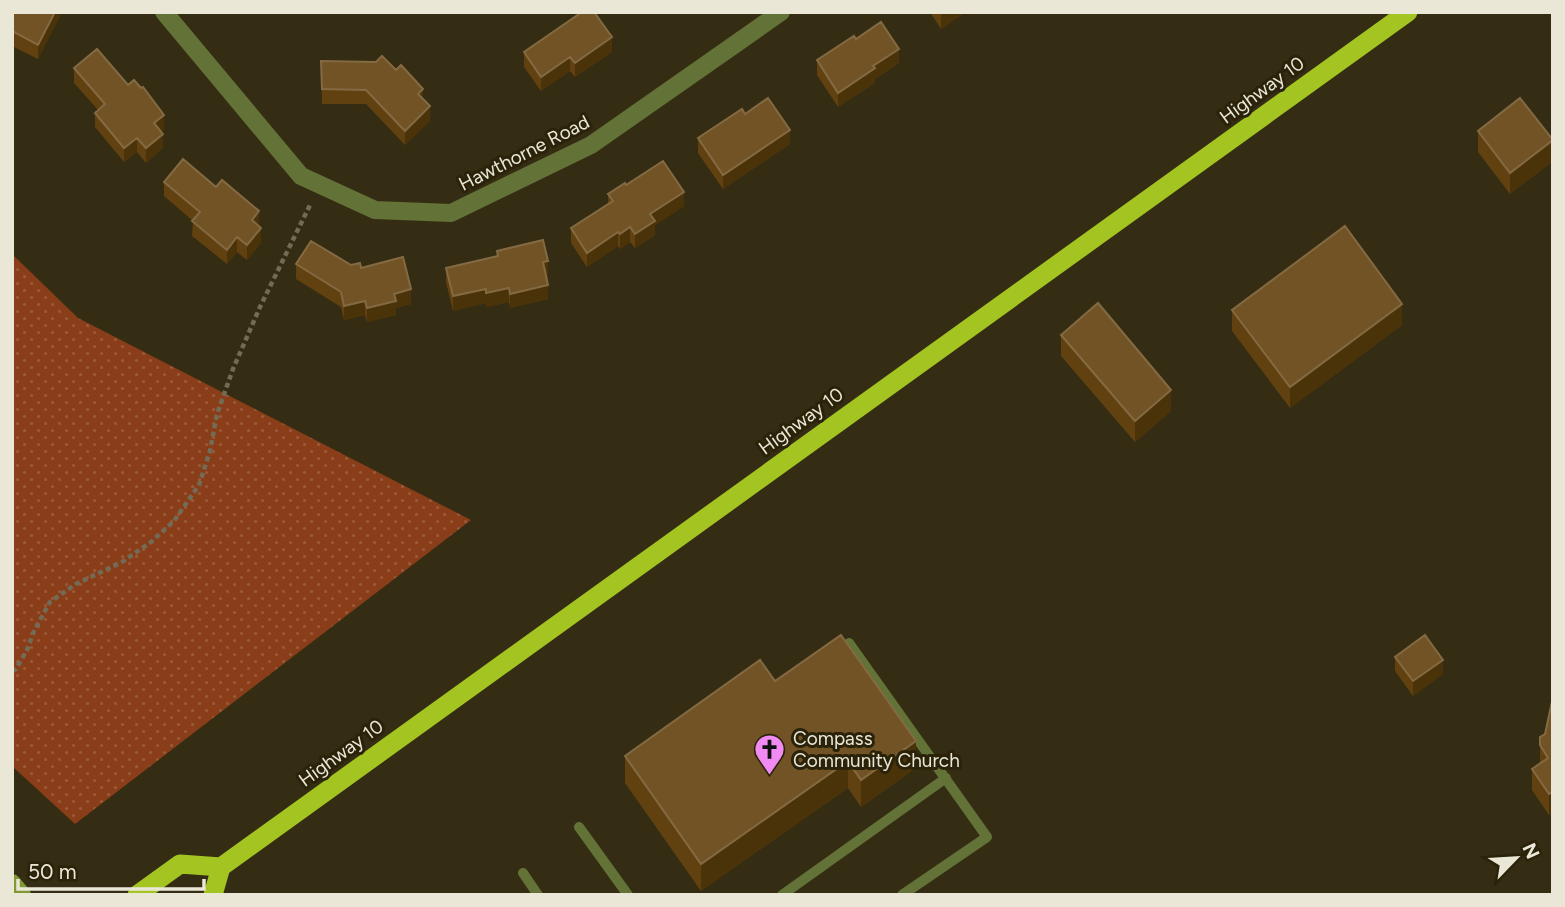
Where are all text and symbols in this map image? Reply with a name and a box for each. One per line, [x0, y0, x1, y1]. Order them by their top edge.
street label: Highway 10 [1215, 52, 1309, 128]
street label: Hawthorne Road [455, 110, 593, 196]
street label: Highway 10 [754, 383, 848, 459]
street label: Highway 10 [294, 715, 388, 791]
place label: Compass Community Church [793, 727, 960, 772]
church icon: Compass Community Church [753, 732, 787, 776]
north arrow [1481, 823, 1551, 893]
text: N [1517, 840, 1544, 863]
scale bar [18, 848, 203, 892]
text: 50 m [28, 859, 77, 884]

